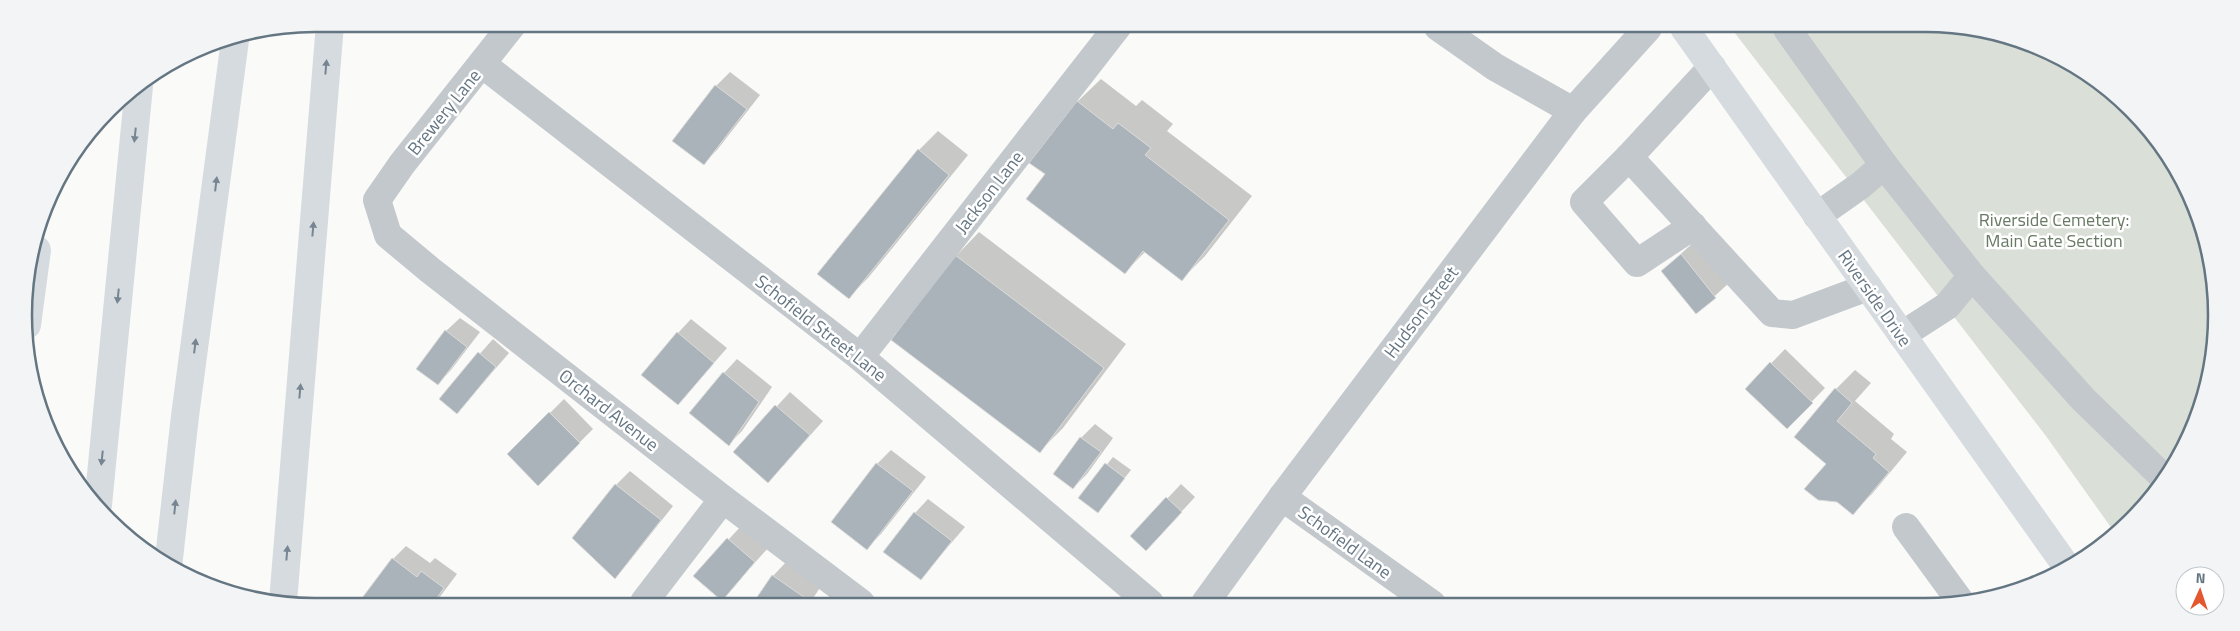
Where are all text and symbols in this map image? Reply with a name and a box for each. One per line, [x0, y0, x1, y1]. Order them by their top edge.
one-way arrow [323, 59, 331, 75]
street label: Brewery Lane [401, 63, 487, 161]
one-way arrow [130, 127, 138, 143]
street label: Jackson Lane [948, 145, 1030, 239]
one-way arrow [212, 176, 220, 192]
park label: Riverside Cemetery: Main Gate Section [1979, 206, 2129, 254]
one-way arrow [309, 221, 317, 237]
street label: Riverside Drive [1832, 244, 1918, 352]
street label: Hudson Street [1377, 260, 1465, 364]
street label: Schofield Street Lane [750, 268, 892, 388]
one-way arrow [114, 289, 122, 305]
one-way arrow [191, 337, 199, 353]
street label: Orchard Avenue [553, 362, 665, 458]
one-way arrow [296, 383, 304, 399]
one-way arrow [98, 450, 106, 466]
one-way arrow [171, 499, 179, 515]
street label: Schofield Lane [1293, 499, 1397, 585]
one-way arrow [283, 545, 291, 561]
north arrow [2175, 566, 2225, 616]
text: N [2195, 567, 2206, 588]

